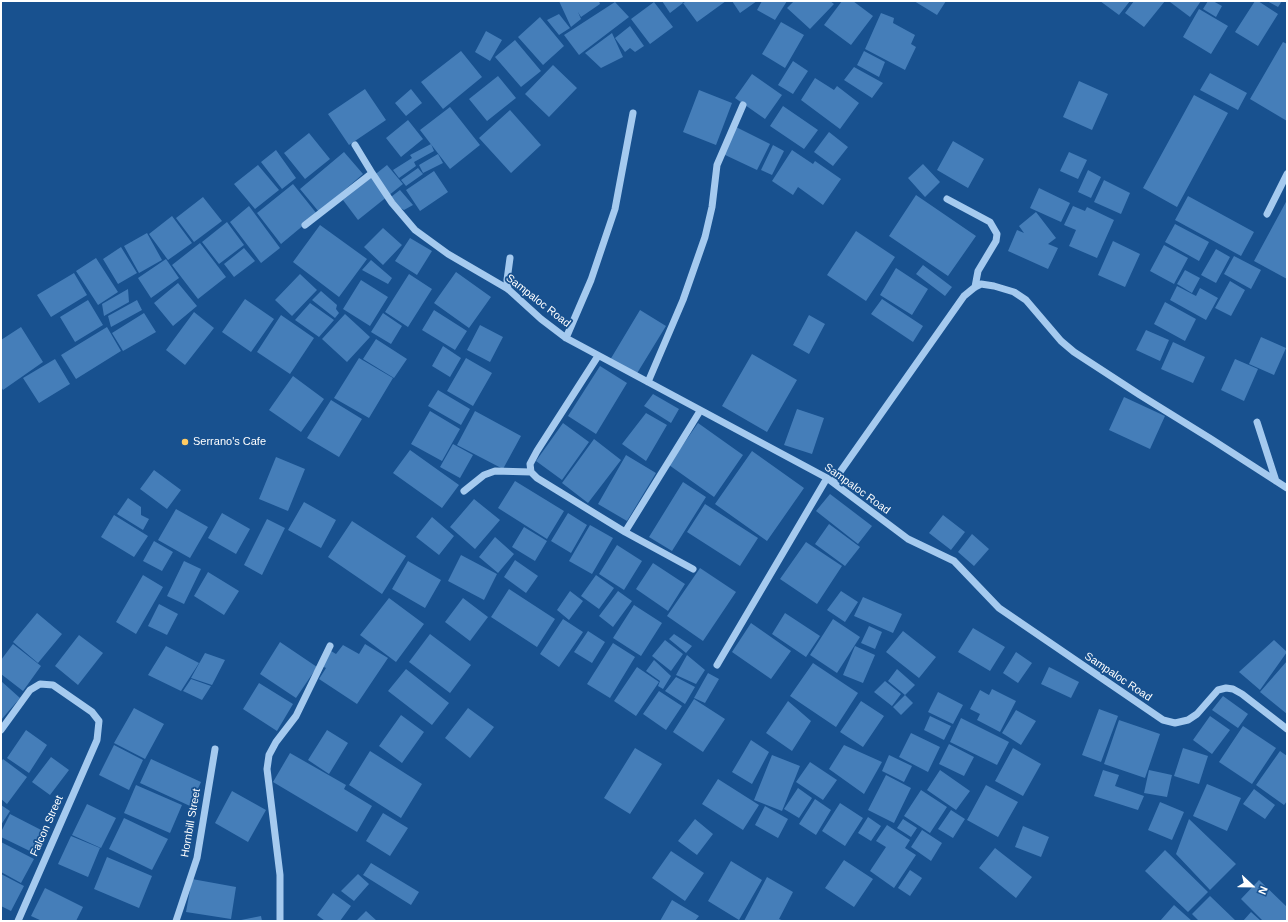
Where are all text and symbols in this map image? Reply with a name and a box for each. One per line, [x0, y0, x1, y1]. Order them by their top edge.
street label: Sampaloc Road [503, 272, 573, 330]
place label: Serrano's Cafe [193, 435, 266, 449]
marker: Serrano's Cafe [180, 437, 190, 447]
street label: Sampaloc Road [821, 461, 893, 517]
street label: Sampaloc Road [1082, 650, 1154, 704]
street label: Hornbill Street [178, 788, 204, 858]
street label: Falcon Street [28, 793, 66, 859]
north arrow [1232, 866, 1272, 906]
text: N [1256, 885, 1270, 896]

